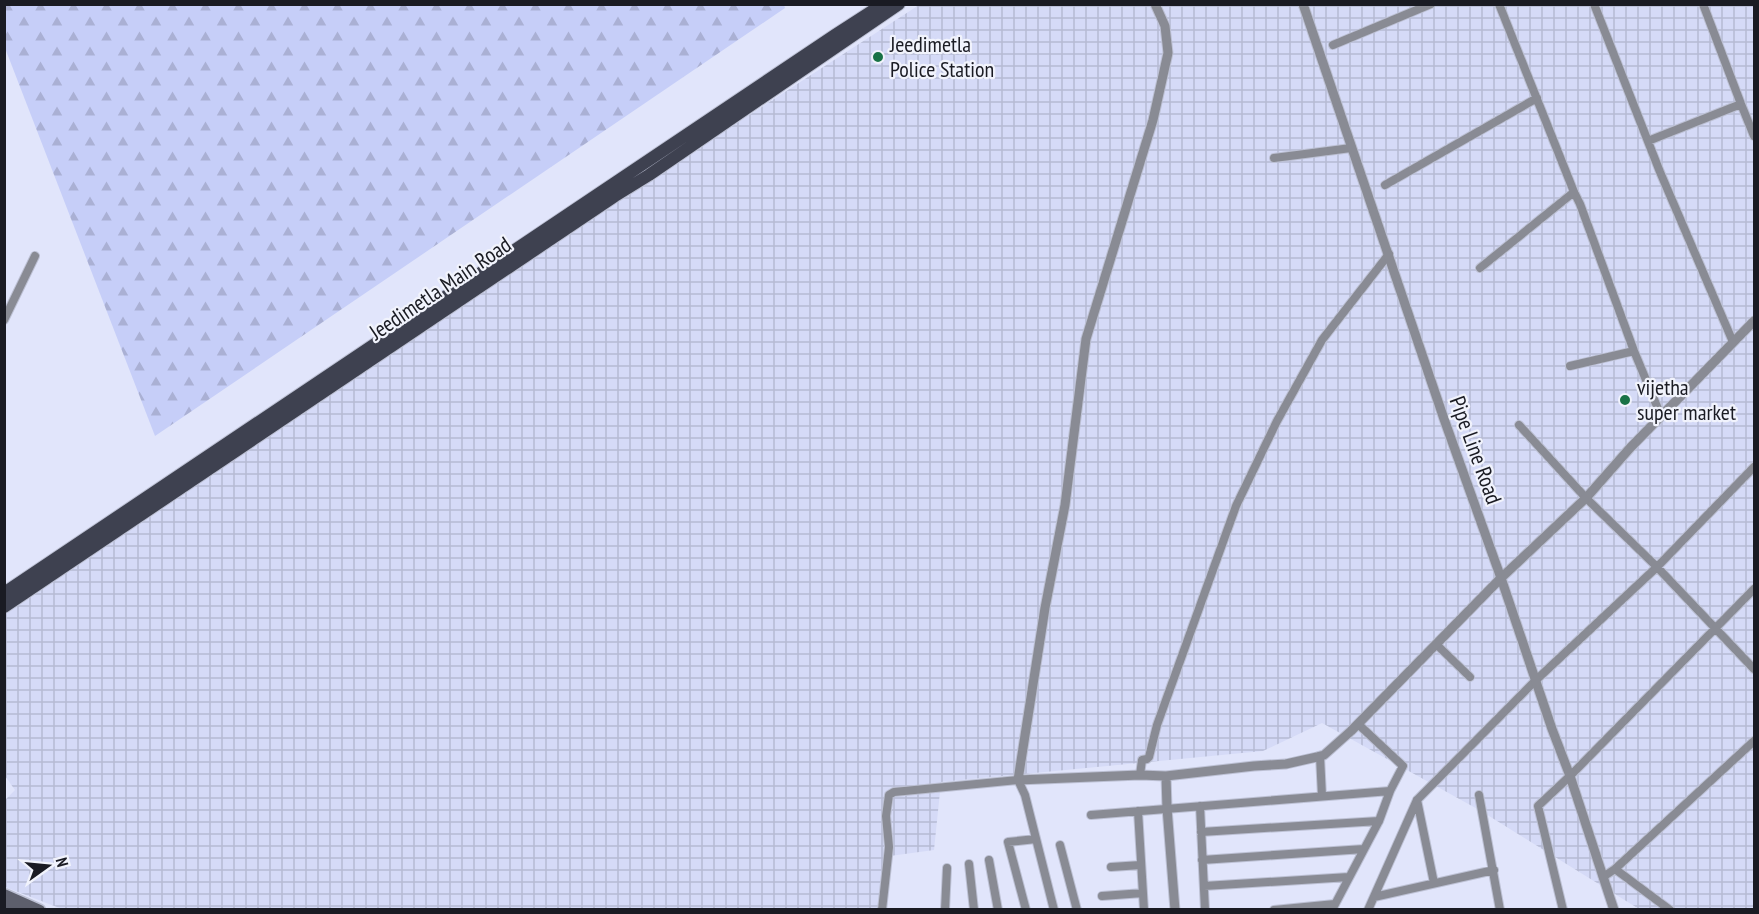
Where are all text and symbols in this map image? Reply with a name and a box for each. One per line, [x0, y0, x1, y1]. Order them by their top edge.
place label: Jeedimetla Police Station [889, 30, 994, 83]
marker: Jeedimetla Police Station [871, 50, 885, 64]
street label: Jeedimetla Main Road [363, 230, 516, 346]
place label: vijetha super market [1637, 373, 1736, 426]
street label: Pipe Line Road [1444, 392, 1508, 508]
marker: vijetha super market [1618, 393, 1632, 407]
north arrow [18, 836, 78, 896]
text: N [52, 855, 73, 869]

